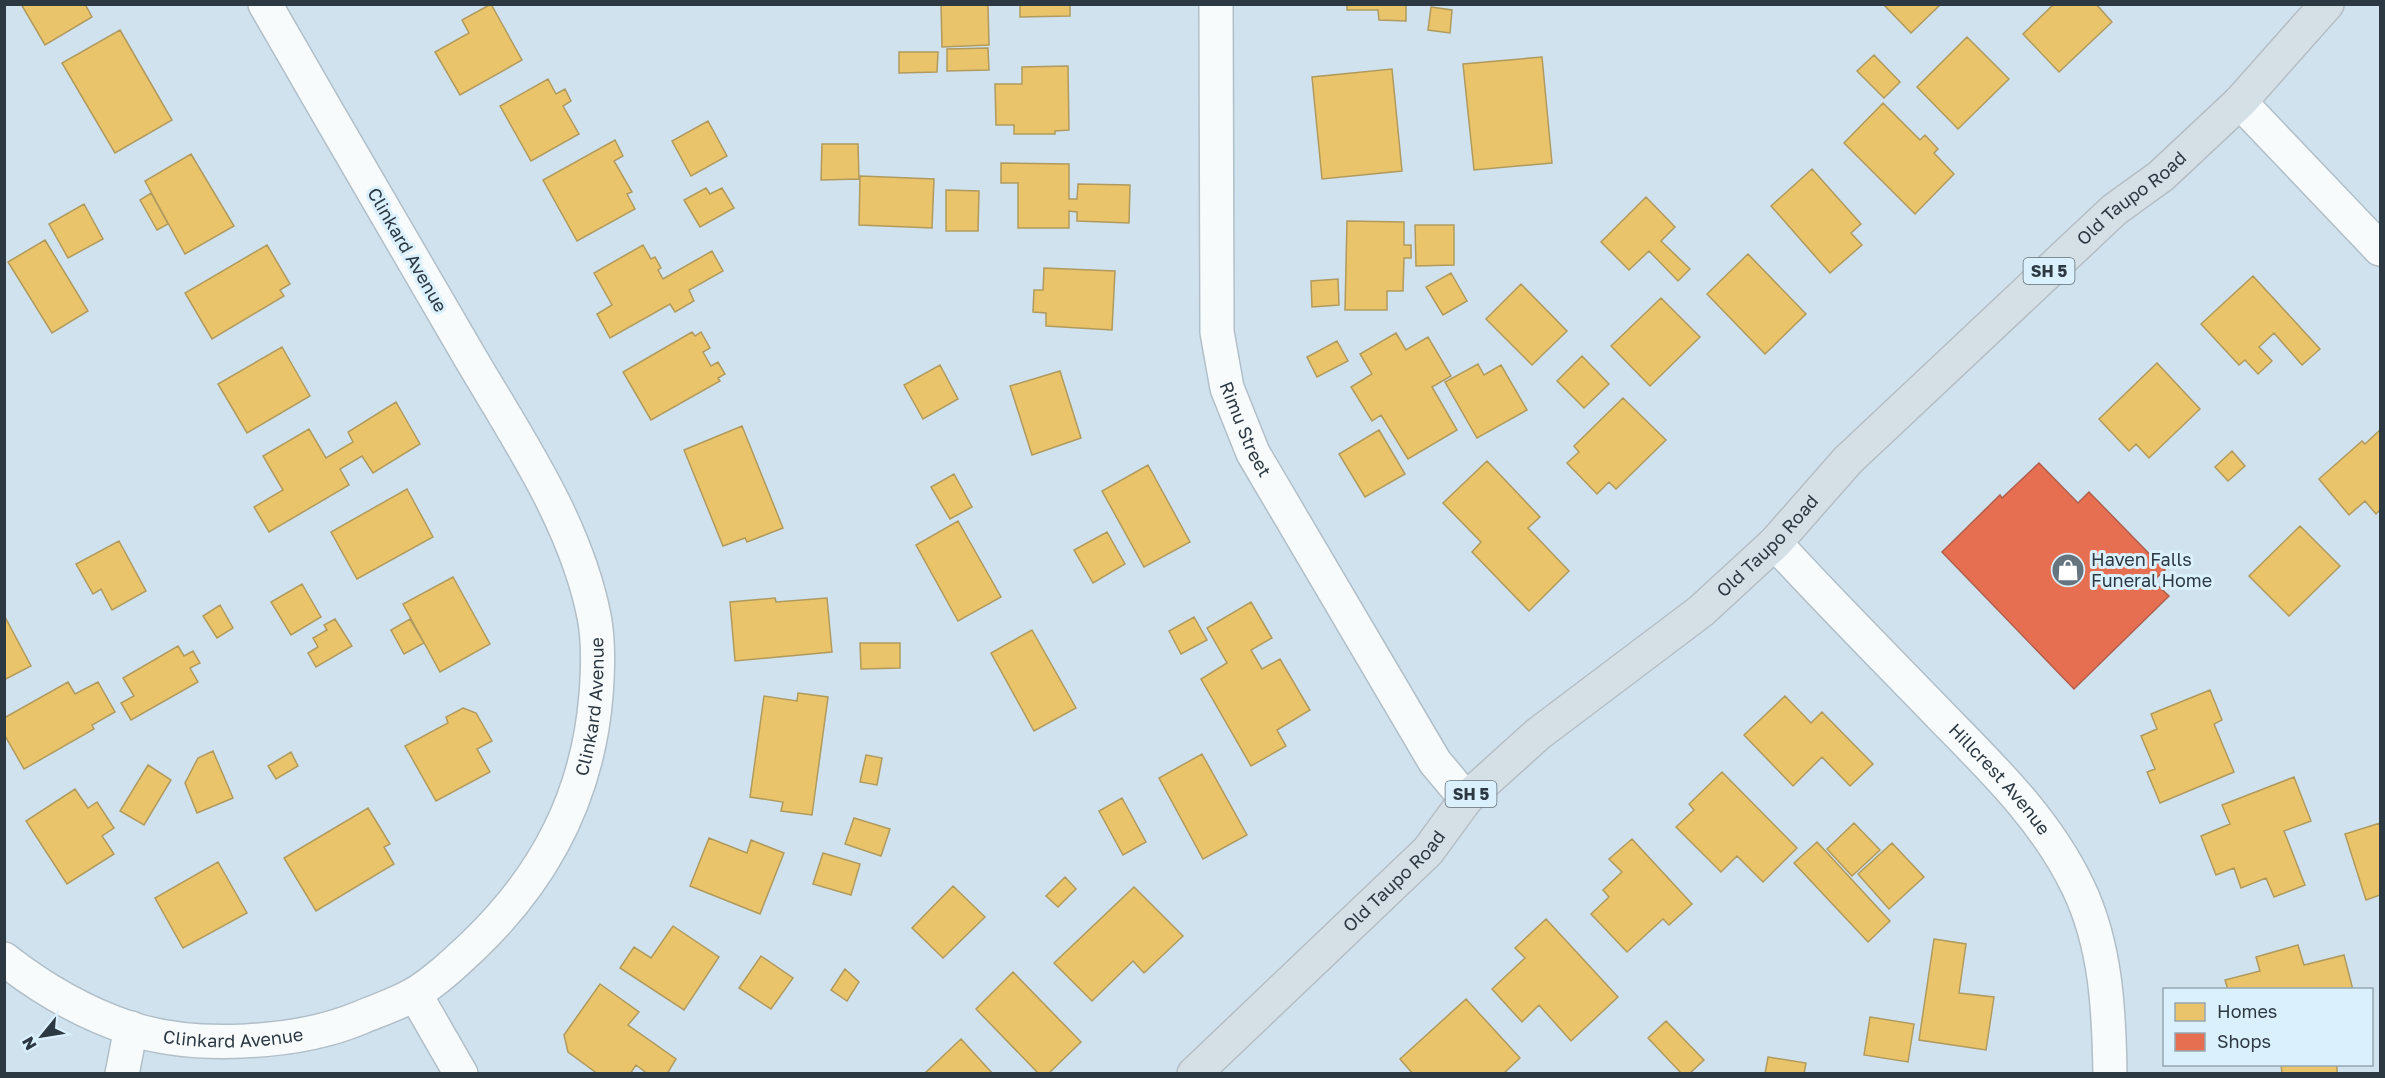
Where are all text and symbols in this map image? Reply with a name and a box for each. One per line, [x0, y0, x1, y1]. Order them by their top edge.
street label: Old Taupo Road [2072, 146, 2190, 249]
street label: Clinkard Avenue [363, 183, 452, 316]
road number: SH 5 [2024, 258, 2074, 284]
street label: Rimu Street [1216, 378, 1277, 480]
street label: Old Taupo Road [1712, 490, 1822, 601]
place label: Haven Falls Funeral Home [2091, 548, 2212, 591]
shop icon: Haven Falls Funeral Home [2050, 552, 2086, 588]
street label: Clinkard Avenue [570, 637, 608, 778]
street label: Hillcrest Avenue [1945, 718, 2056, 839]
road number: SH 5 [1446, 781, 1496, 807]
street label: Old Taupo Road [1338, 826, 1449, 936]
legend [2163, 988, 2373, 1066]
text: Homes [2217, 1000, 2277, 1022]
north arrow [12, 1006, 72, 1066]
street label: Clinkard Avenue [162, 1022, 305, 1051]
text: Shops [2217, 1030, 2271, 1052]
text: N [17, 1033, 41, 1054]

